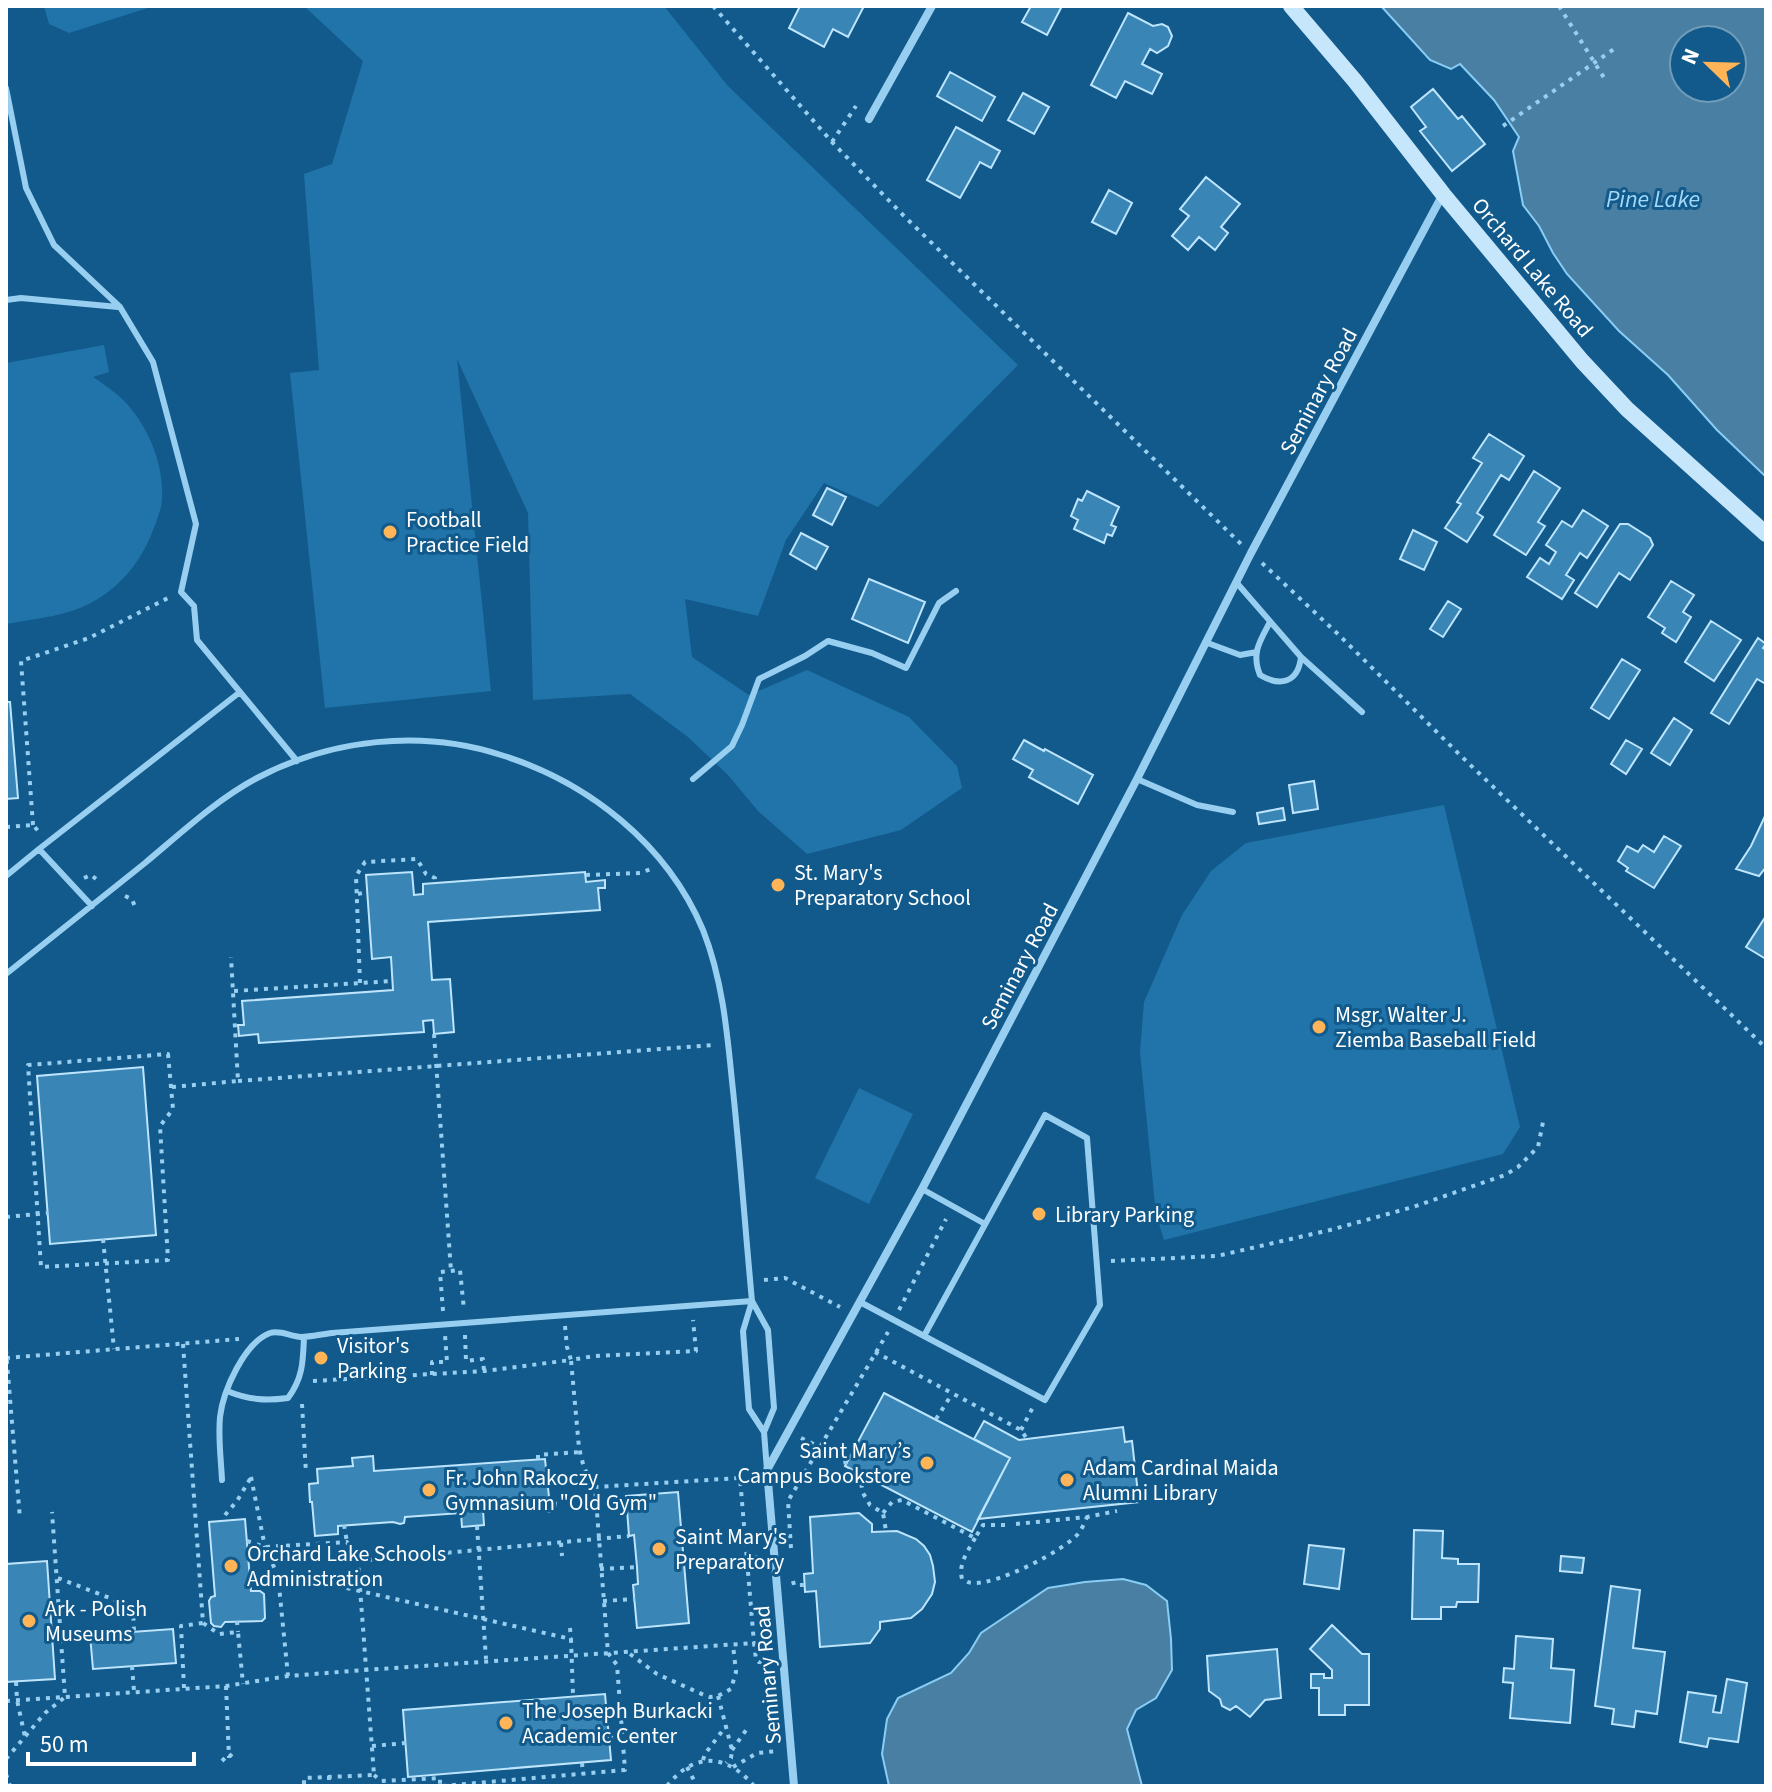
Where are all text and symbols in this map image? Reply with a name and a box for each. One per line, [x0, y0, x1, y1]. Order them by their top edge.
north arrow [1668, 24, 1748, 104]
text: N [1673, 44, 1708, 70]
water label: Pine Lake [1606, 182, 1700, 217]
street label: Orchard Lake Road [1464, 191, 1600, 345]
street label: Seminary Road [1272, 322, 1366, 461]
place label: Football Practice Field [406, 504, 529, 561]
marker: Football Practice Field [381, 523, 399, 541]
place label: St. Mary's Preparatory School [794, 857, 971, 914]
marker: St. Mary's Preparatory School [769, 876, 787, 894]
street label: Seminary Road [973, 897, 1067, 1036]
place label: Msgr. Walter J. Ziemba Baseball Field [1335, 999, 1537, 1056]
marker: Msgr. Walter J. Ziemba Baseball Field [1310, 1018, 1328, 1036]
place label: Library Parking [1055, 1199, 1194, 1231]
marker: Library Parking [1030, 1205, 1048, 1223]
place label: Visitor's Parking [337, 1330, 409, 1387]
marker: Visitor's Parking [312, 1349, 330, 1367]
place label: Saint Mary’s Campus Bookstore [737, 1435, 911, 1492]
place label: Adam Cardinal Maida Alumni Library [1083, 1452, 1279, 1509]
marker: Saint Mary’s Campus Bookstore [918, 1454, 936, 1472]
place label: Fr. John Rakoczy Gymnasium "Old Gym" [445, 1462, 657, 1519]
marker: Adam Cardinal Maida Alumni Library [1058, 1471, 1076, 1489]
marker: Fr. John Rakoczy Gymnasium "Old Gym" [420, 1481, 438, 1499]
place label: Saint Mary's Preparatory [675, 1521, 787, 1578]
place label: Orchard Lake Schools Administration [247, 1538, 446, 1595]
marker: Saint Mary's Preparatory [650, 1540, 668, 1558]
marker: Orchard Lake Schools Administration [222, 1557, 240, 1575]
place label: Ark - Polish Museums [45, 1593, 147, 1650]
street label: Seminary Road [746, 1604, 790, 1746]
marker: Ark - Polish Museums [20, 1612, 38, 1630]
place label: The Joseph Burkacki Academic Center [522, 1695, 713, 1752]
marker: The Joseph Burkacki Academic Center [497, 1714, 515, 1732]
scale bar [28, 1716, 194, 1766]
text: 50 m [40, 1727, 89, 1762]

